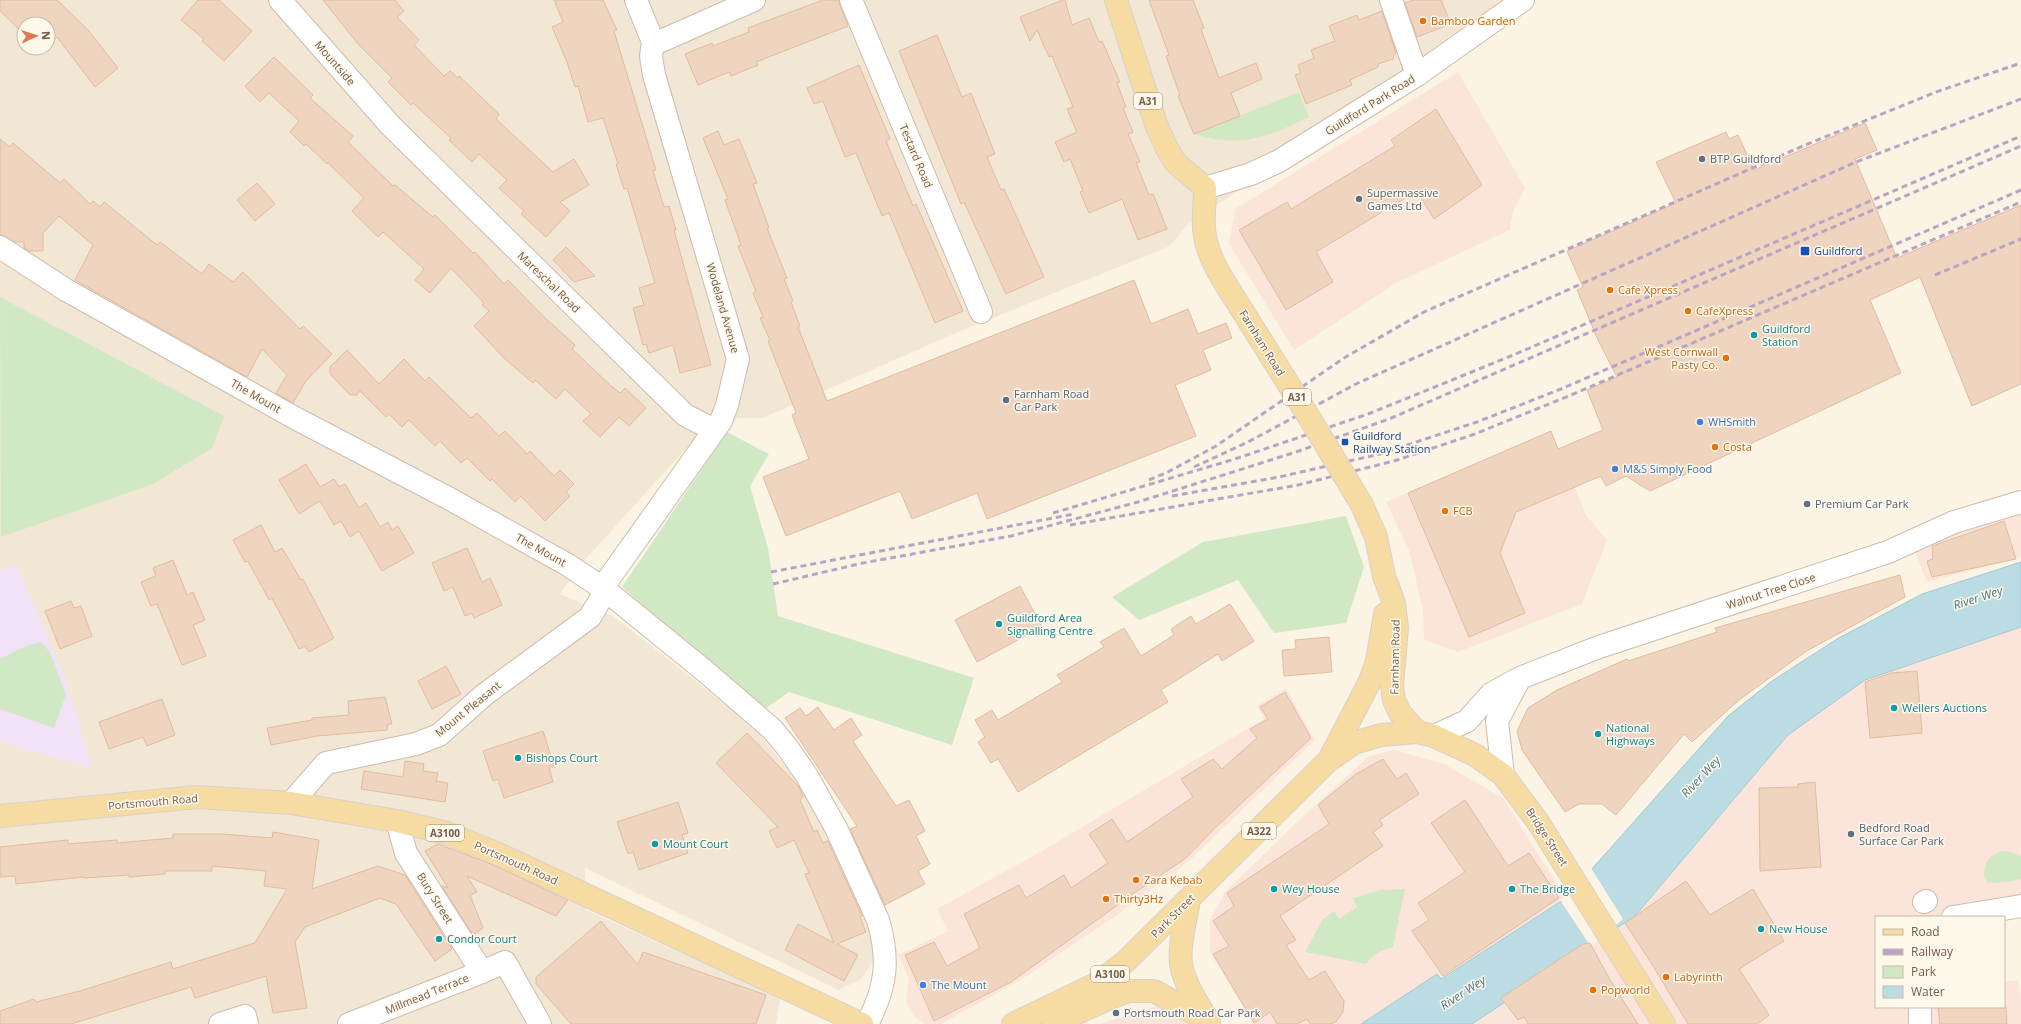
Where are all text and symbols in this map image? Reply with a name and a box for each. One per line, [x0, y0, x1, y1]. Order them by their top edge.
place label: Bamboo Garden [1431, 13, 1515, 28]
north arrow [16, 16, 56, 56]
marker: Bamboo Garden [1418, 16, 1428, 26]
text: N [39, 31, 54, 40]
street label: Mountside [312, 37, 359, 88]
street label: Guildford Park Road [1322, 71, 1418, 138]
road number: A31 [1134, 93, 1162, 109]
street label: Testard Road [896, 122, 937, 190]
place label: BTP Guildford [1710, 151, 1781, 166]
marker: BTP Guildford [1697, 154, 1707, 164]
place label: Supermassive Games Ltd [1367, 185, 1438, 213]
marker: Supermassive Games Ltd [1354, 194, 1364, 204]
place label: Guildford [1814, 243, 1863, 258]
marker: Guildford [1799, 245, 1811, 257]
street label: Mareschal Road [515, 248, 584, 315]
street label: Wodeland Avenue [703, 261, 744, 355]
place label: Cafe Xpress [1618, 282, 1678, 297]
marker: Cafe Xpress [1605, 285, 1615, 295]
place label: CafeXpress [1696, 303, 1753, 318]
marker: CafeXpress [1683, 306, 1693, 316]
street label: Farnham Road [1236, 307, 1289, 379]
place label: Guildford Station [1762, 321, 1811, 349]
marker: Guildford Station [1749, 330, 1759, 340]
place label: West Cornwall Pasty Co. [1645, 344, 1718, 372]
marker: West Cornwall Pasty Co. [1721, 353, 1731, 363]
street label: The Mount [228, 375, 284, 416]
place label: Farnham Road Car Park [1014, 386, 1089, 414]
road number: A31 [1283, 389, 1311, 405]
marker: Farnham Road Car Park [1001, 395, 1011, 405]
place label: WHSmith [1708, 414, 1756, 429]
marker: WHSmith [1695, 417, 1705, 427]
place label: Guildford Railway Station [1353, 428, 1431, 456]
marker: Guildford Railway Station [1340, 437, 1350, 447]
place label: Costa [1723, 439, 1752, 454]
marker: Costa [1710, 442, 1720, 452]
place label: M&S Simply Food [1623, 461, 1712, 476]
marker: M&S Simply Food [1610, 464, 1620, 474]
place label: Premium Car Park [1815, 496, 1909, 511]
marker: Premium Car Park [1802, 499, 1812, 509]
place label: FCB [1453, 503, 1473, 518]
marker: FCB [1440, 506, 1450, 516]
street label: The Mount [513, 529, 569, 570]
street label: Walnut Tree Close [1724, 569, 1817, 612]
water label: River Wey [1951, 581, 2006, 613]
place label: Guildford Area Signalling Centre [1007, 610, 1093, 638]
marker: Guildford Area Signalling Centre [994, 619, 1004, 629]
street label: Farnham Road [1386, 619, 1403, 695]
street label: Mount Pleasant [432, 677, 504, 740]
place label: Wellers Auctions [1902, 700, 1987, 715]
marker: Wellers Auctions [1889, 703, 1899, 713]
place label: National Highways [1606, 720, 1655, 748]
marker: National Highways [1593, 729, 1603, 739]
place label: Bishops Court [526, 750, 598, 765]
water label: River Wey [1677, 751, 1725, 801]
marker: Bishops Court [513, 753, 523, 763]
street label: Portsmouth Road [107, 790, 199, 813]
street label: Bridge Street [1523, 805, 1572, 869]
place label: Bedford Road Surface Car Park [1859, 820, 1944, 848]
road number: A322 [1242, 823, 1276, 839]
road number: A3100 [426, 825, 464, 841]
marker: Bedford Road Surface Car Park [1846, 829, 1856, 839]
place label: Mount Court [663, 836, 729, 851]
street label: Portsmouth Road [472, 837, 560, 888]
marker: Mount Court [650, 839, 660, 849]
street label: Bury Street [414, 869, 457, 926]
place label: Zara Kebab [1144, 872, 1203, 887]
marker: Zara Kebab [1131, 875, 1141, 885]
place label: Wey House [1282, 881, 1340, 896]
place label: The Bridge [1520, 881, 1575, 896]
marker: Wey House [1269, 884, 1279, 894]
marker: The Bridge [1507, 884, 1517, 894]
street label: Park Street [1147, 890, 1198, 941]
place label: Thirty3Hz [1114, 891, 1163, 906]
marker: Thirty3Hz [1101, 894, 1111, 904]
legend [1875, 916, 2005, 1008]
place label: New House [1769, 921, 1828, 936]
text: Road [1911, 923, 1940, 940]
marker: New House [1756, 924, 1766, 934]
place label: Condor Court [447, 931, 517, 946]
marker: Condor Court [434, 934, 444, 944]
text: Railway [1911, 943, 1954, 960]
text: Park [1911, 963, 1937, 980]
road number: A3100 [1091, 966, 1129, 982]
place label: Labyrinth [1674, 969, 1723, 984]
street label: Millmead Terrace [383, 970, 471, 1017]
water label: River Wey [1437, 971, 1490, 1014]
marker: Labyrinth [1661, 972, 1671, 982]
place label: The Mount [931, 977, 987, 992]
marker: The Mount [918, 980, 928, 990]
place label: Popworld [1601, 982, 1650, 997]
text: Water [1911, 983, 1945, 1000]
marker: Popworld [1588, 985, 1598, 995]
place label: Portsmouth Road Car Park [1124, 1005, 1261, 1020]
marker: Portsmouth Road Car Park [1111, 1008, 1121, 1018]

